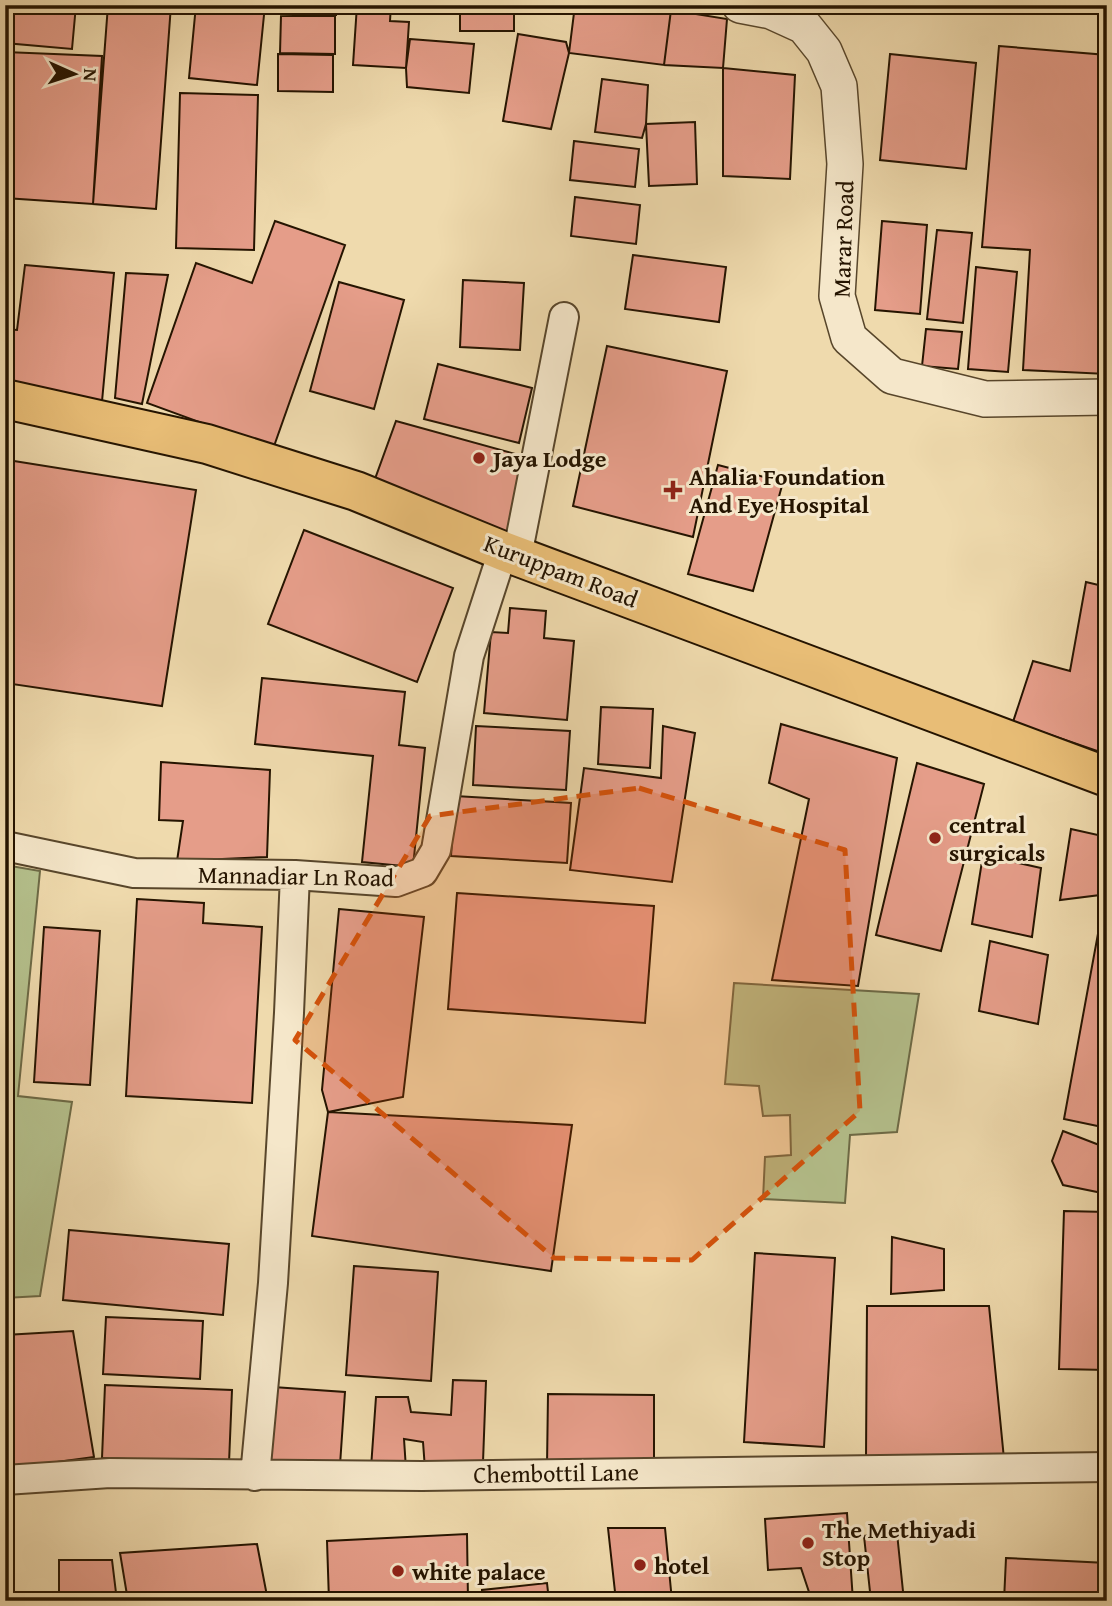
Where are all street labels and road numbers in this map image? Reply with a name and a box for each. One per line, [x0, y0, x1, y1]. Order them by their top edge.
street label: Marar Road [823, 180, 863, 298]
street label: Kuruppam Road [479, 526, 643, 617]
street label: Mannadiar Ln Road [198, 857, 395, 895]
street label: Chembottil Lane [473, 1454, 639, 1492]

